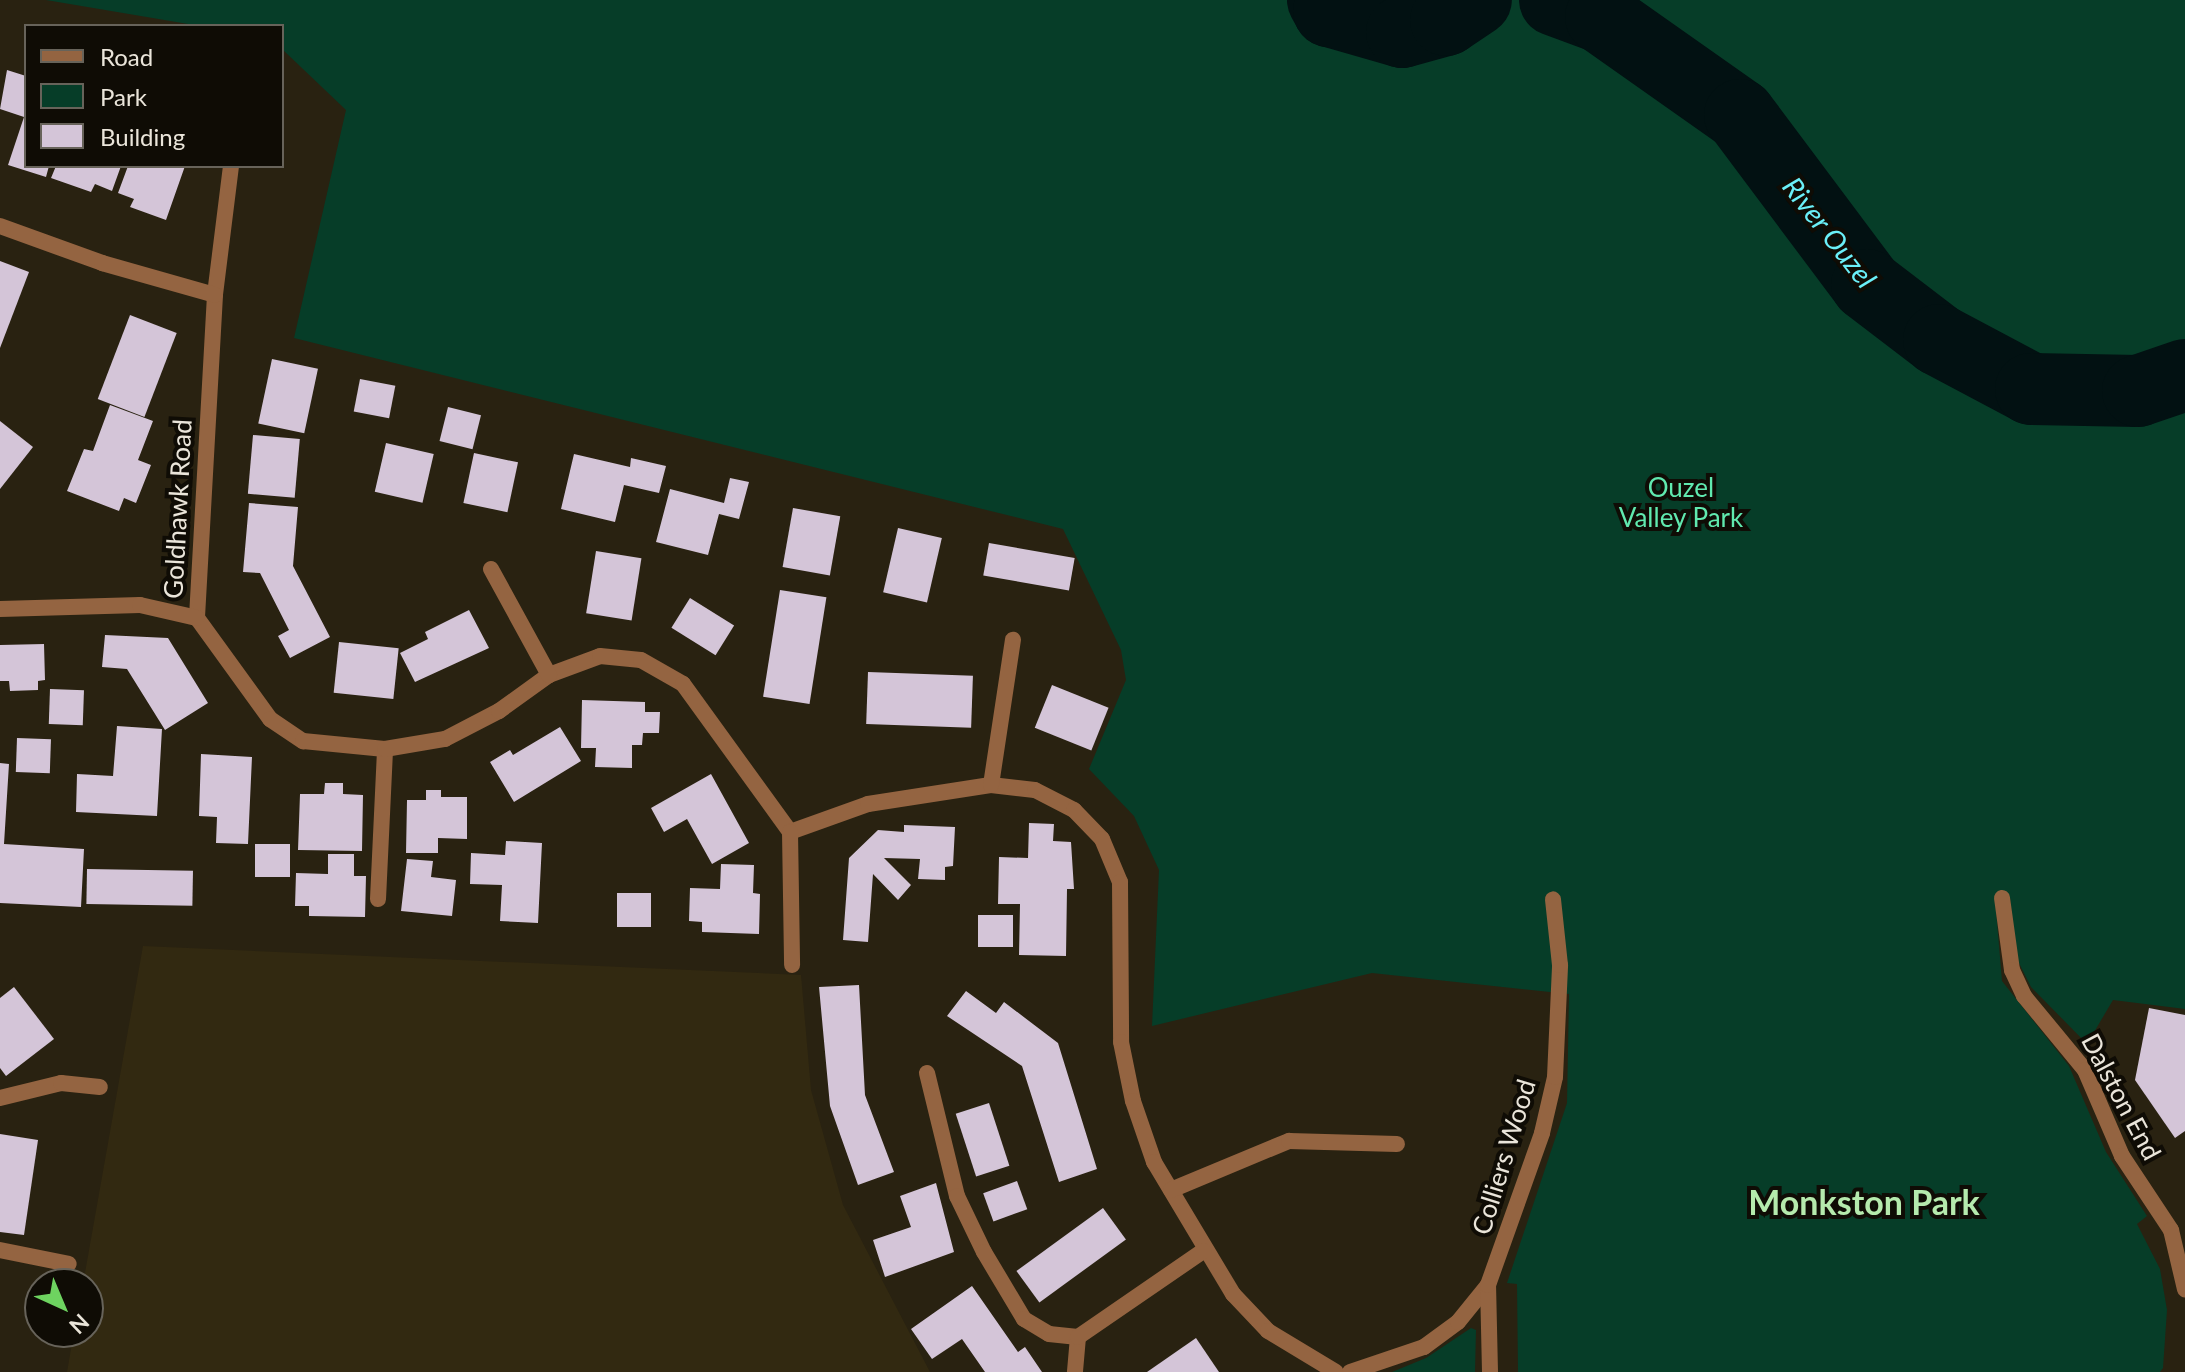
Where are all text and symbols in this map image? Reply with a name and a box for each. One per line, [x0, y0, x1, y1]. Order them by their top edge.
legend [24, 24, 284, 168]
text: Road [100, 42, 153, 71]
text: Park [100, 82, 147, 111]
text: Building [100, 122, 185, 151]
water label: River Ouzel [1776, 170, 1884, 294]
street label: Goldhawk Road [158, 419, 198, 599]
park label: Ouzel Valley Park [1618, 472, 1744, 534]
street label: Dalston End [2075, 1028, 2167, 1166]
street label: Colliers Wood [1466, 1076, 1542, 1238]
district label: Monkston Park [1748, 1182, 1980, 1222]
north arrow [24, 1268, 104, 1348]
text: N [64, 1309, 95, 1340]

